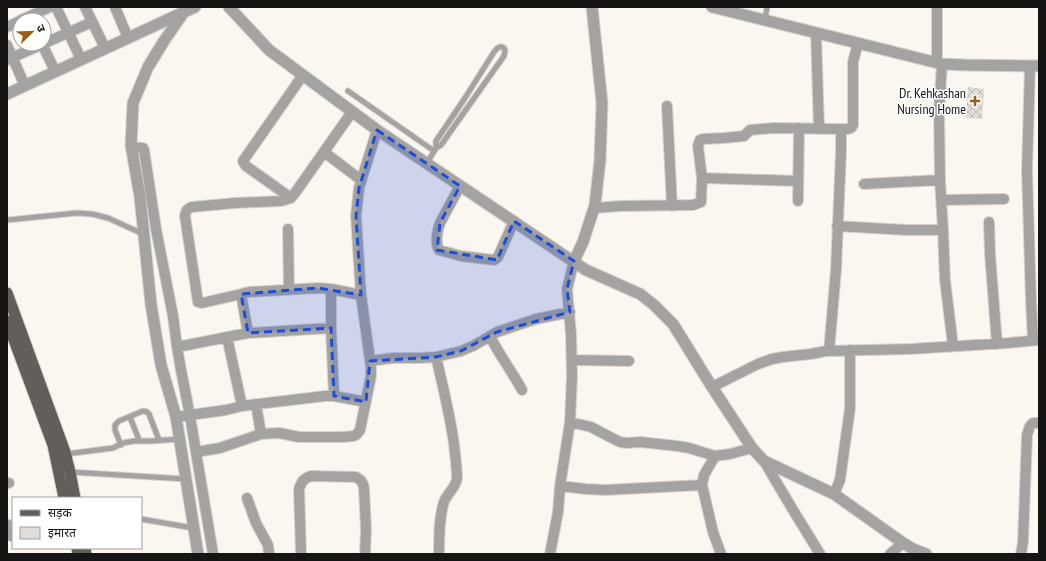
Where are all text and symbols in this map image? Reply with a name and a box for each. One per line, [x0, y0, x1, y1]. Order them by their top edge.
north arrow [12, 12, 52, 52]
text: उ [34, 22, 49, 34]
place label: Dr. Kehkashan Nursing Home [897, 84, 966, 118]
marker: Dr. Kehkashan Nursing Home [969, 95, 981, 107]
legend [12, 497, 142, 549]
text: सड़क [48, 505, 73, 520]
text: इमारत [48, 525, 77, 540]

